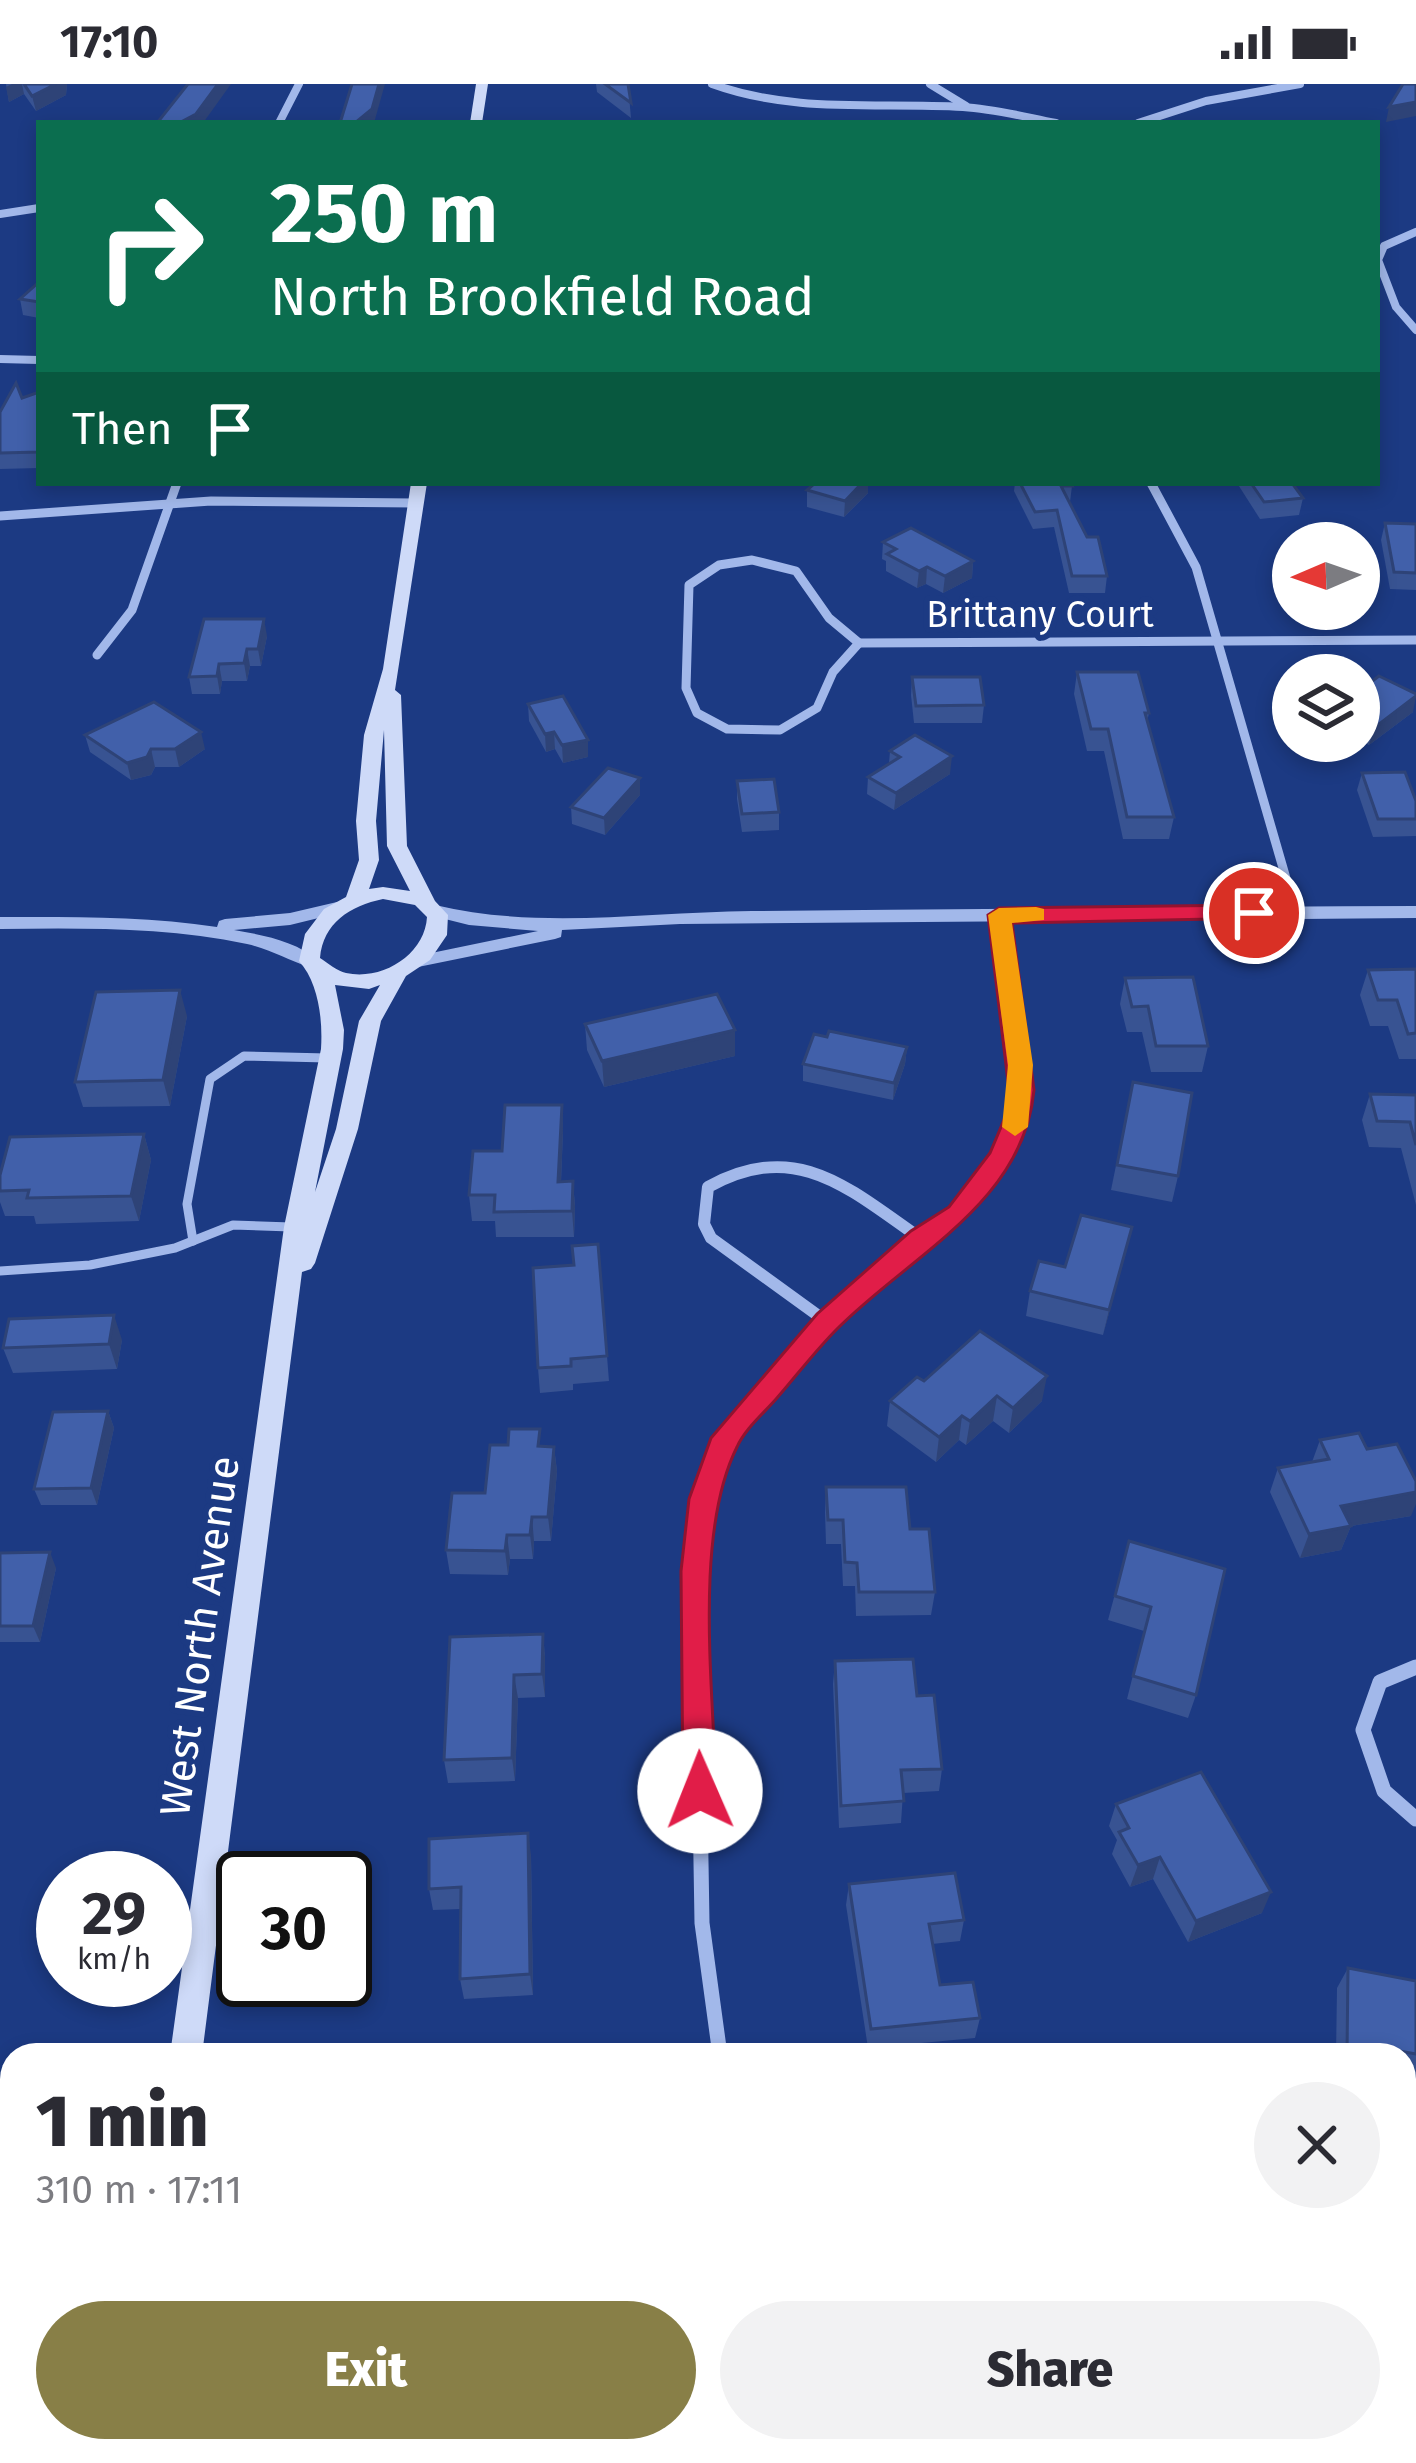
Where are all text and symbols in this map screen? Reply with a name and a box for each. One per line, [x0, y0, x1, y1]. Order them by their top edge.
text: 17:10 [60, 15, 158, 69]
text: 250 m [270, 163, 498, 264]
icon: right [72, 168, 228, 324]
text: North Brookfield Road [270, 265, 815, 329]
icon: arrive [197, 396, 263, 462]
text: Then [72, 402, 173, 456]
north arrow [1272, 522, 1380, 630]
map controls [1272, 522, 1380, 762]
street label: Brittany Court [926, 593, 1154, 637]
button: layers [1272, 654, 1380, 762]
pin [1203, 862, 1305, 964]
icon: arrive [1221, 880, 1287, 946]
street label: West North Avenue [150, 1453, 250, 1819]
position arrow [637, 1728, 763, 1854]
speed limit sign: 30 [216, 1851, 372, 2007]
text: 29 [82, 1878, 146, 1950]
text: km/h [77, 1941, 151, 1977]
text: 1 min [36, 2079, 209, 2165]
button: close [1254, 2082, 1380, 2208]
text: 310 m · 17:11 [36, 2167, 242, 2213]
button: Exit [36, 2301, 696, 2439]
button: Share [720, 2301, 1380, 2439]

